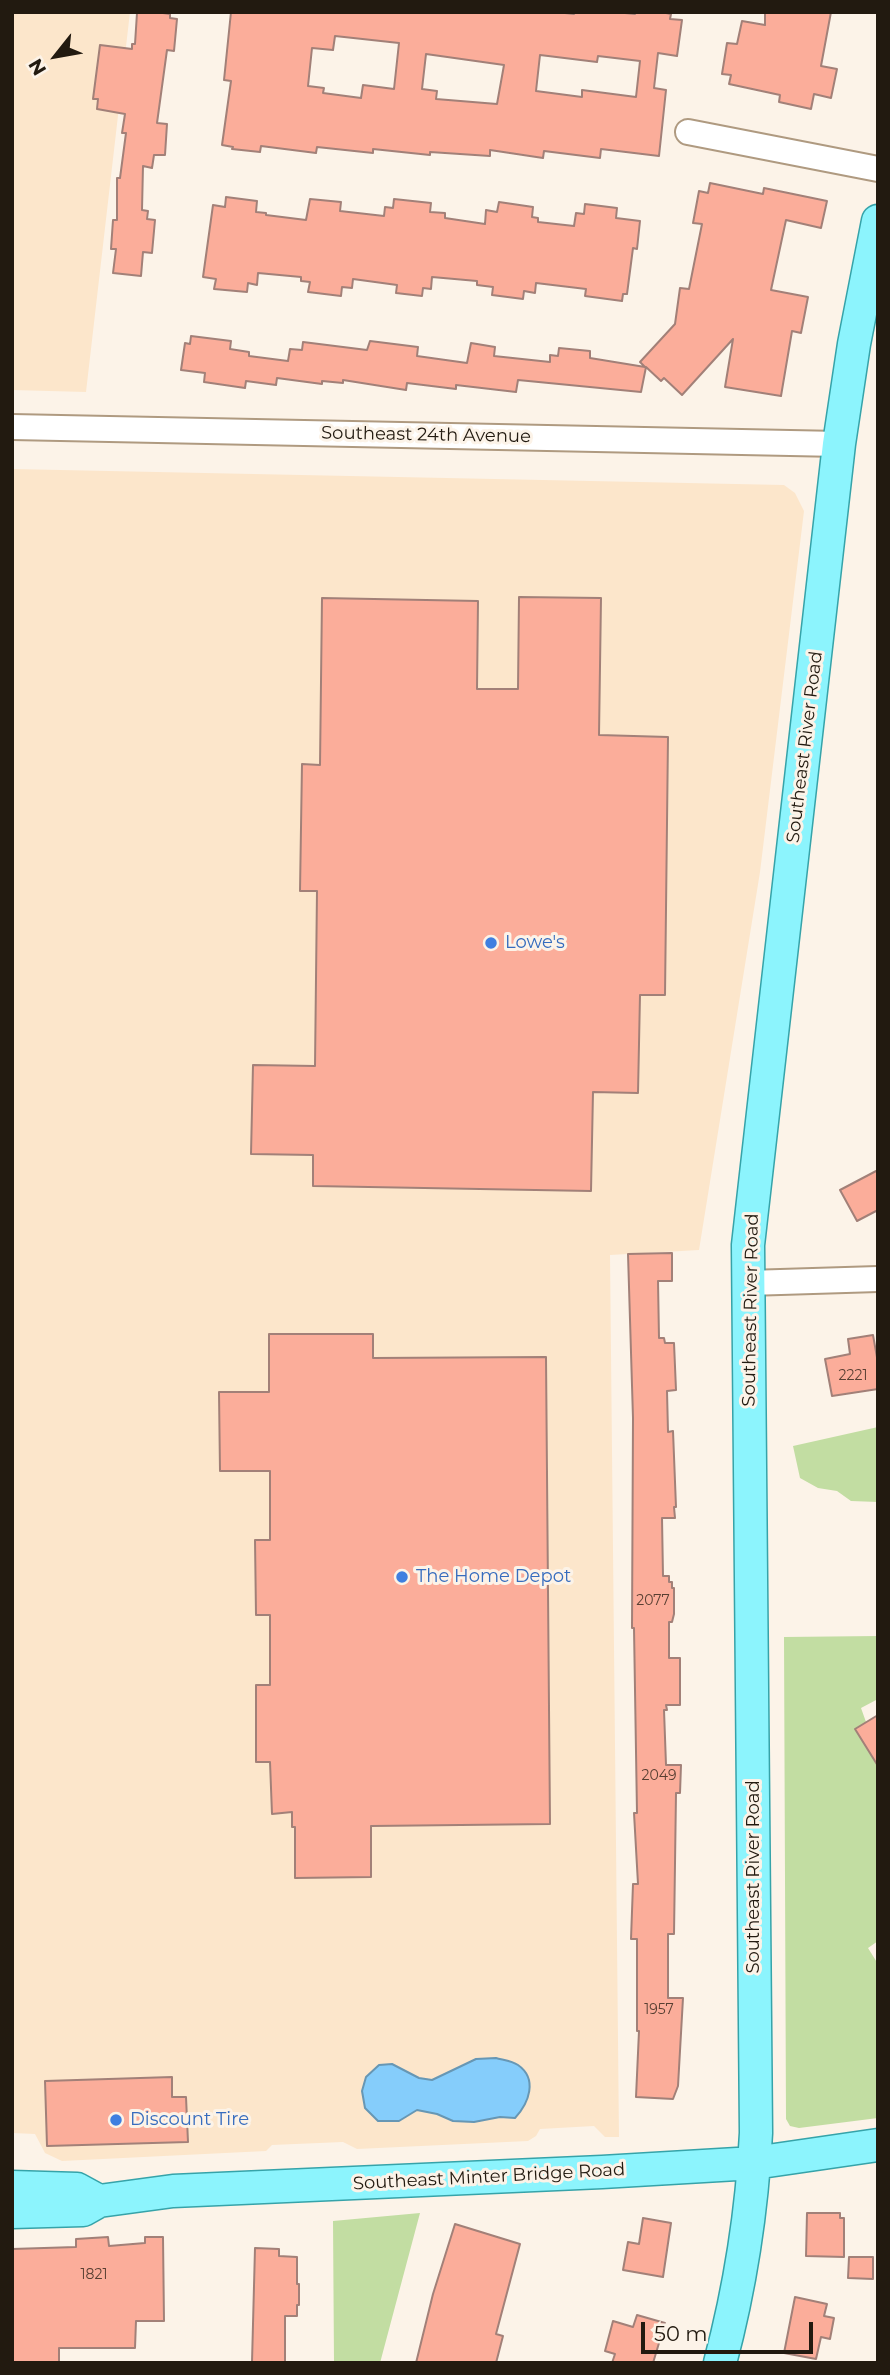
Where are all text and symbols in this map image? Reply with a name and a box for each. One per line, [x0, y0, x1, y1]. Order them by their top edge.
north arrow [21, 21, 91, 91]
text: N [24, 55, 51, 80]
street label: Southeast 24th Avenue [321, 422, 531, 448]
street label: Southeast River Road [783, 650, 827, 844]
place label: Lowe's [505, 932, 565, 954]
marker: Lowe's [483, 935, 499, 951]
street label: Southeast River Road [739, 1213, 763, 1407]
house number: 2221 [839, 1368, 867, 1384]
place label: The Home Depot [416, 1566, 571, 1588]
marker: The Home Depot [394, 1569, 410, 1585]
house number: 2077 [636, 1593, 670, 1609]
house number: 2049 [642, 1768, 676, 1784]
street label: Southeast River Road [743, 1780, 765, 1974]
house number: 1957 [644, 2002, 674, 2018]
place label: Discount Tire [130, 2109, 249, 2131]
marker: Discount Tire [108, 2112, 124, 2128]
street label: Southeast Minter Bridge Road [352, 2159, 626, 2195]
house number: 1821 [81, 2267, 107, 2283]
scale bar [645, 2308, 816, 2352]
text: 50 m [654, 2321, 708, 2346]

